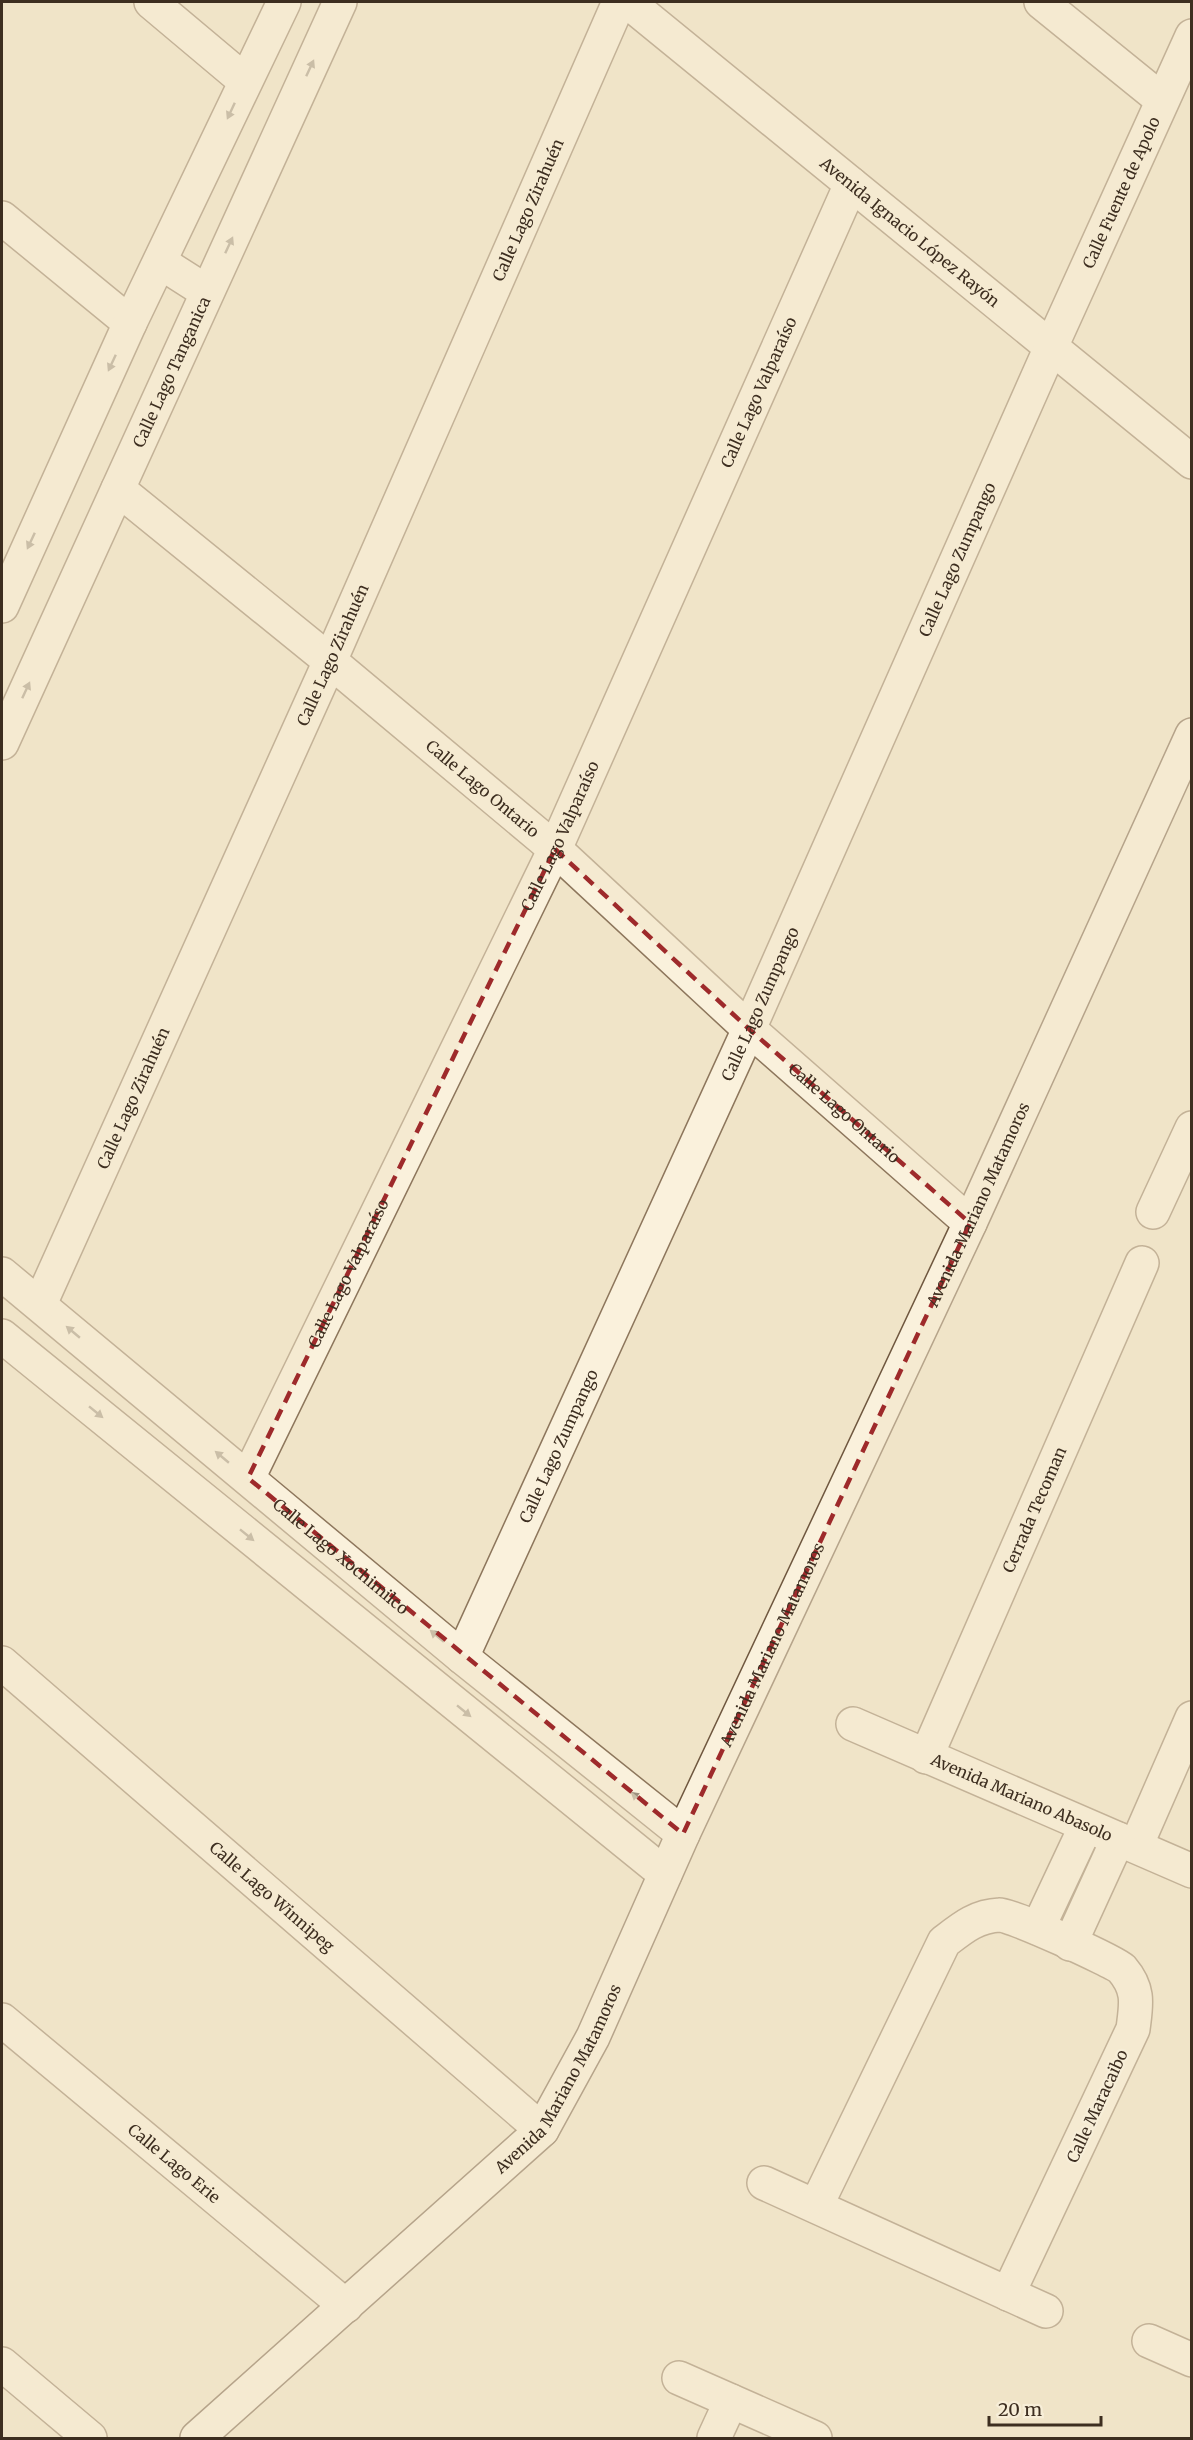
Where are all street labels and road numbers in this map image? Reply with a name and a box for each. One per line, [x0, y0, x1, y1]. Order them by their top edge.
street label: Calle Fuente de Apolo [1078, 113, 1164, 271]
street label: Calle Lago Zirahuén [488, 135, 568, 284]
street label: Avenida Ignacio López Rayón [816, 152, 1004, 311]
street label: Calle Lago Tanganica [128, 293, 215, 450]
street label: Calle Lago Valparaíso [716, 314, 801, 471]
street label: Calle Lago Zumpango [914, 479, 1000, 640]
street label: Calle Lago Zirahuén [292, 580, 373, 729]
street label: Calle Lago Ontario [422, 736, 543, 842]
street label: Calle Lago Valparaíso [516, 758, 603, 914]
street label: Calle Lago Zumpango [717, 924, 803, 1084]
street label: Calle Lago Zirahuén [92, 1024, 174, 1172]
street label: Calle Lago Ontario [785, 1059, 904, 1167]
street label: Avenida Mariano Matamoros [922, 1099, 1034, 1311]
street label: Calle Lago Valparaíso [303, 1196, 393, 1351]
street label: Calle Lago Zumpango [515, 1366, 602, 1526]
street label: Cerrada Tecoman [998, 1443, 1071, 1576]
street label: Calle Lago Xochimilco [269, 1494, 413, 1618]
street label: Avenida Mariano Matamoros [715, 1539, 829, 1751]
street label: Avenida Mariano Abasolo [927, 1749, 1115, 1845]
street label: Calle Lago Winnipeg [206, 1837, 339, 1956]
street label: Avenida Mariano Matamoros [490, 1981, 625, 2178]
street label: Calle Maracaibo [1062, 2046, 1132, 2166]
street label: Calle Lago Erie [124, 2119, 224, 2207]

